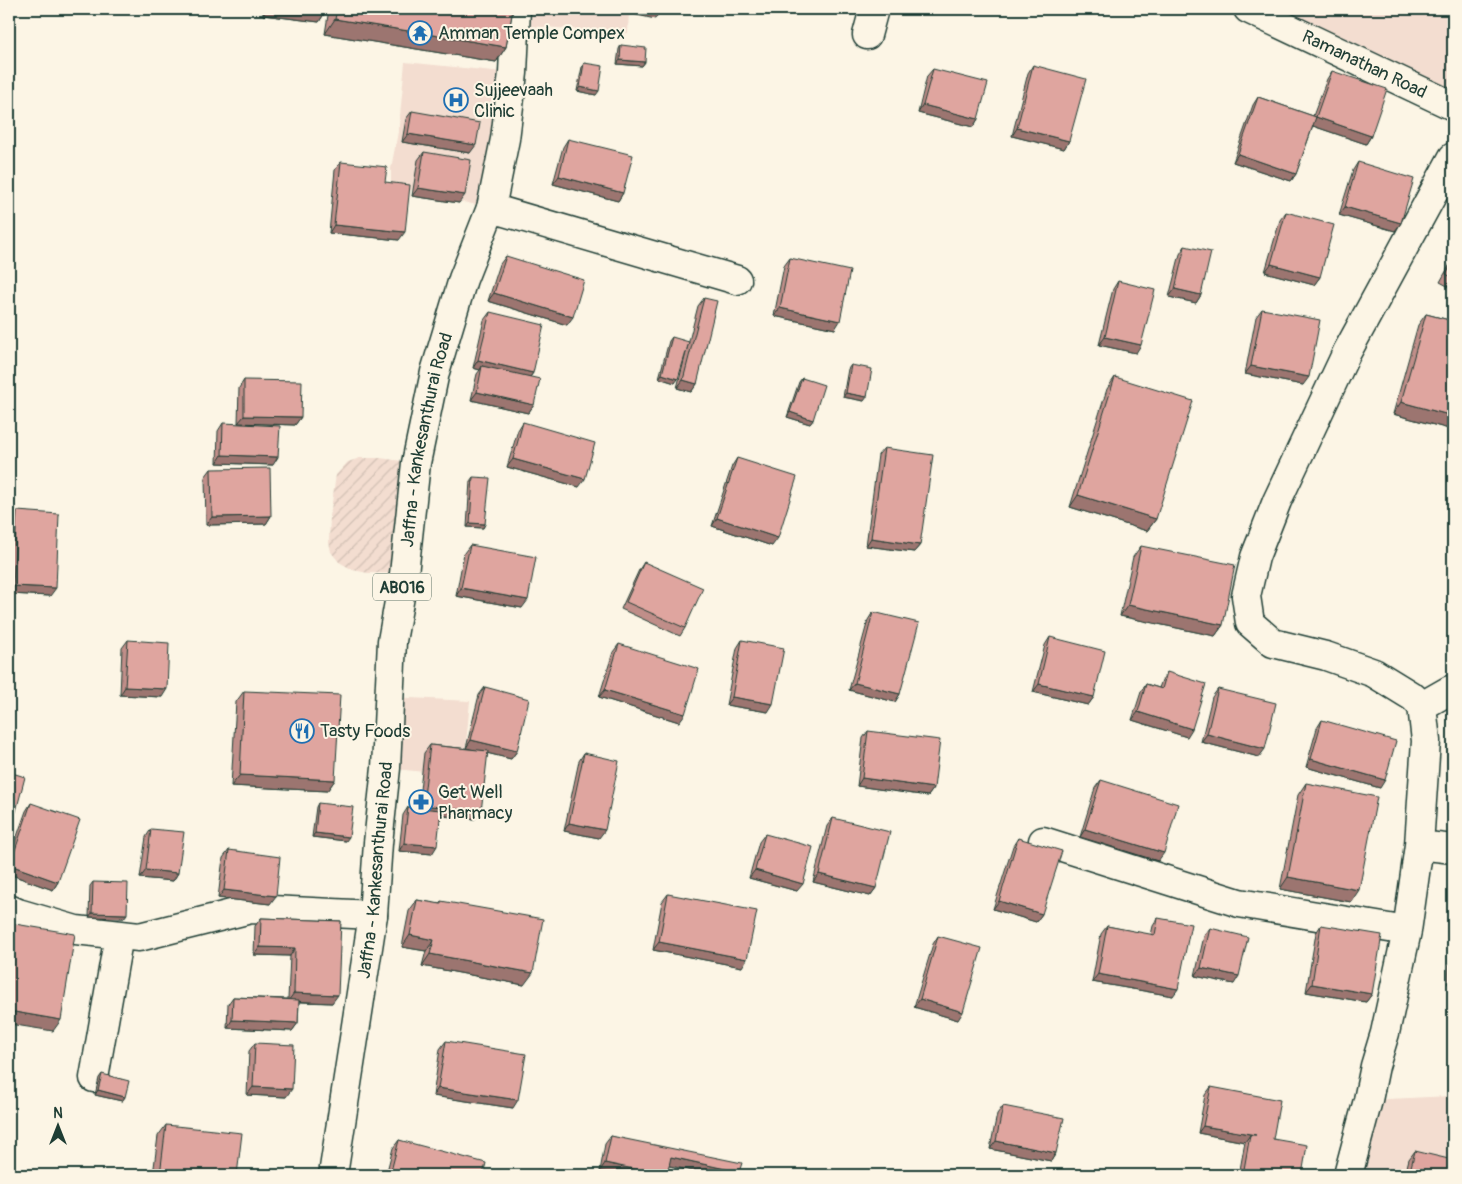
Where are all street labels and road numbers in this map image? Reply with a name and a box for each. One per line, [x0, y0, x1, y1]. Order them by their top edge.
street label: Ramanathan Road [1298, 25, 1431, 104]
street label: Jaffna - Kankesanthurai Road [396, 330, 458, 548]
road number: AB016 [373, 574, 431, 600]
street label: Jaffna - Kankesanthurai Road [352, 761, 398, 980]

